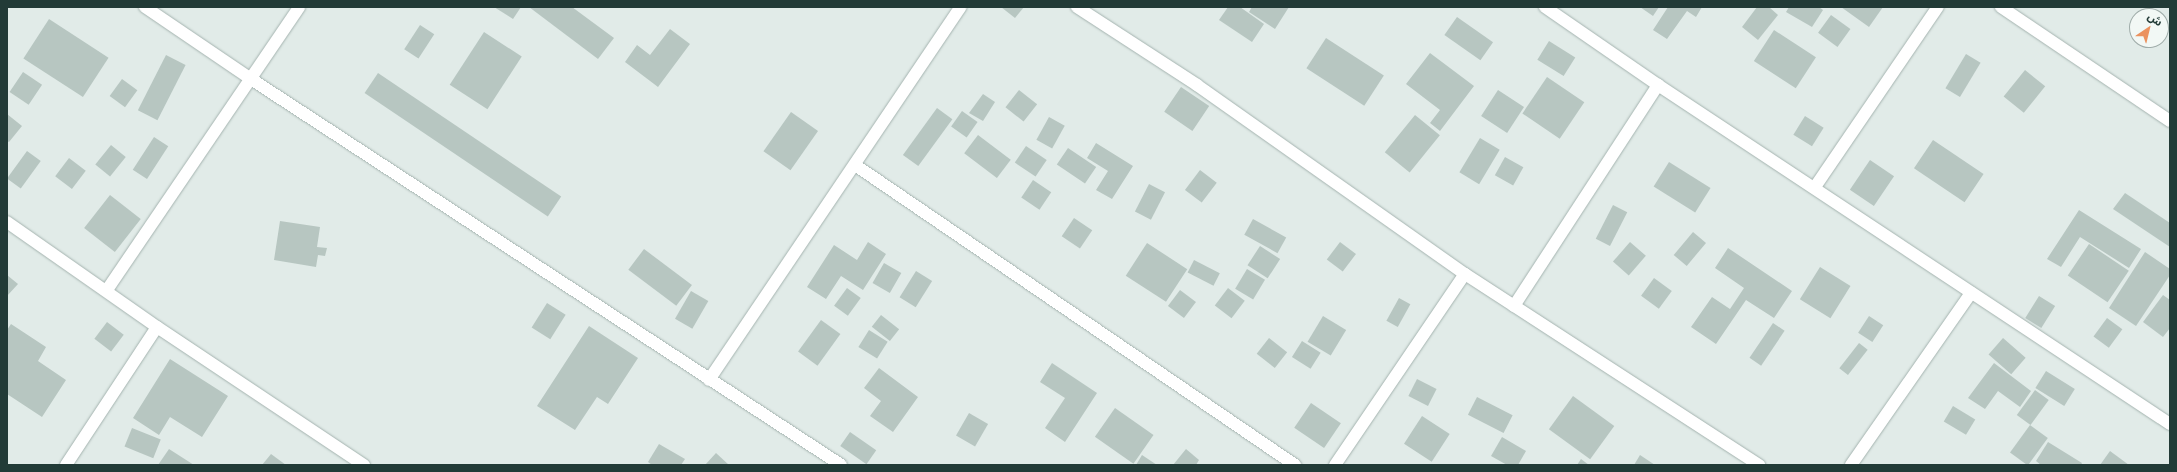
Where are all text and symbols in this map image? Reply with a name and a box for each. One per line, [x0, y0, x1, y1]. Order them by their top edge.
north arrow [2129, 8, 2169, 48]
text: ش [2145, 9, 2165, 29]

